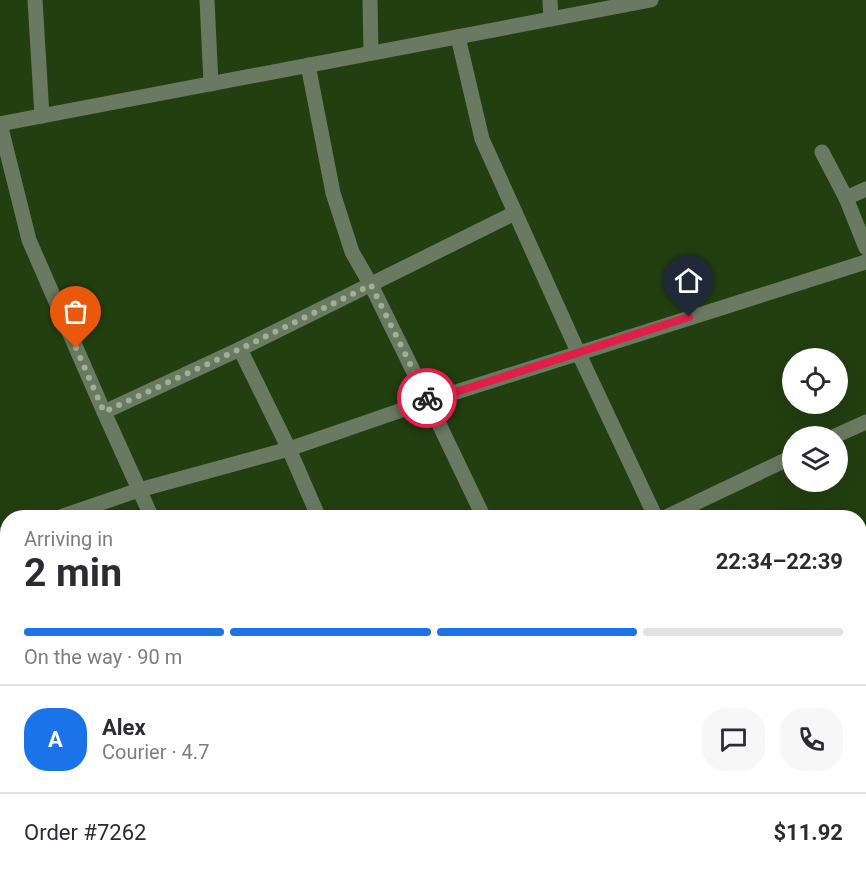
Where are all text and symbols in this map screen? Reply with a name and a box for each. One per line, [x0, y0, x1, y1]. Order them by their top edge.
pin [663, 255, 714, 317]
icon: home [672, 264, 705, 297]
pin [50, 286, 101, 348]
icon: bag [59, 295, 92, 328]
map controls [782, 348, 848, 492]
button: locate [782, 348, 848, 414]
courier [397, 368, 457, 428]
icon: bike [411, 382, 444, 415]
button: layers [782, 426, 848, 492]
text: Arriving in [24, 527, 113, 551]
text: 22:34–22:39 [716, 549, 843, 574]
text: 2 min [24, 550, 122, 596]
text: On the way · 90 m [24, 645, 182, 669]
button: chat [702, 708, 765, 771]
button: phone [780, 708, 843, 771]
text: Alex [102, 715, 146, 740]
text: A [48, 727, 63, 752]
text: Courier · 4.7 [102, 740, 209, 764]
text: Order #7262 [24, 820, 146, 845]
text: $11.92 [774, 820, 843, 845]

